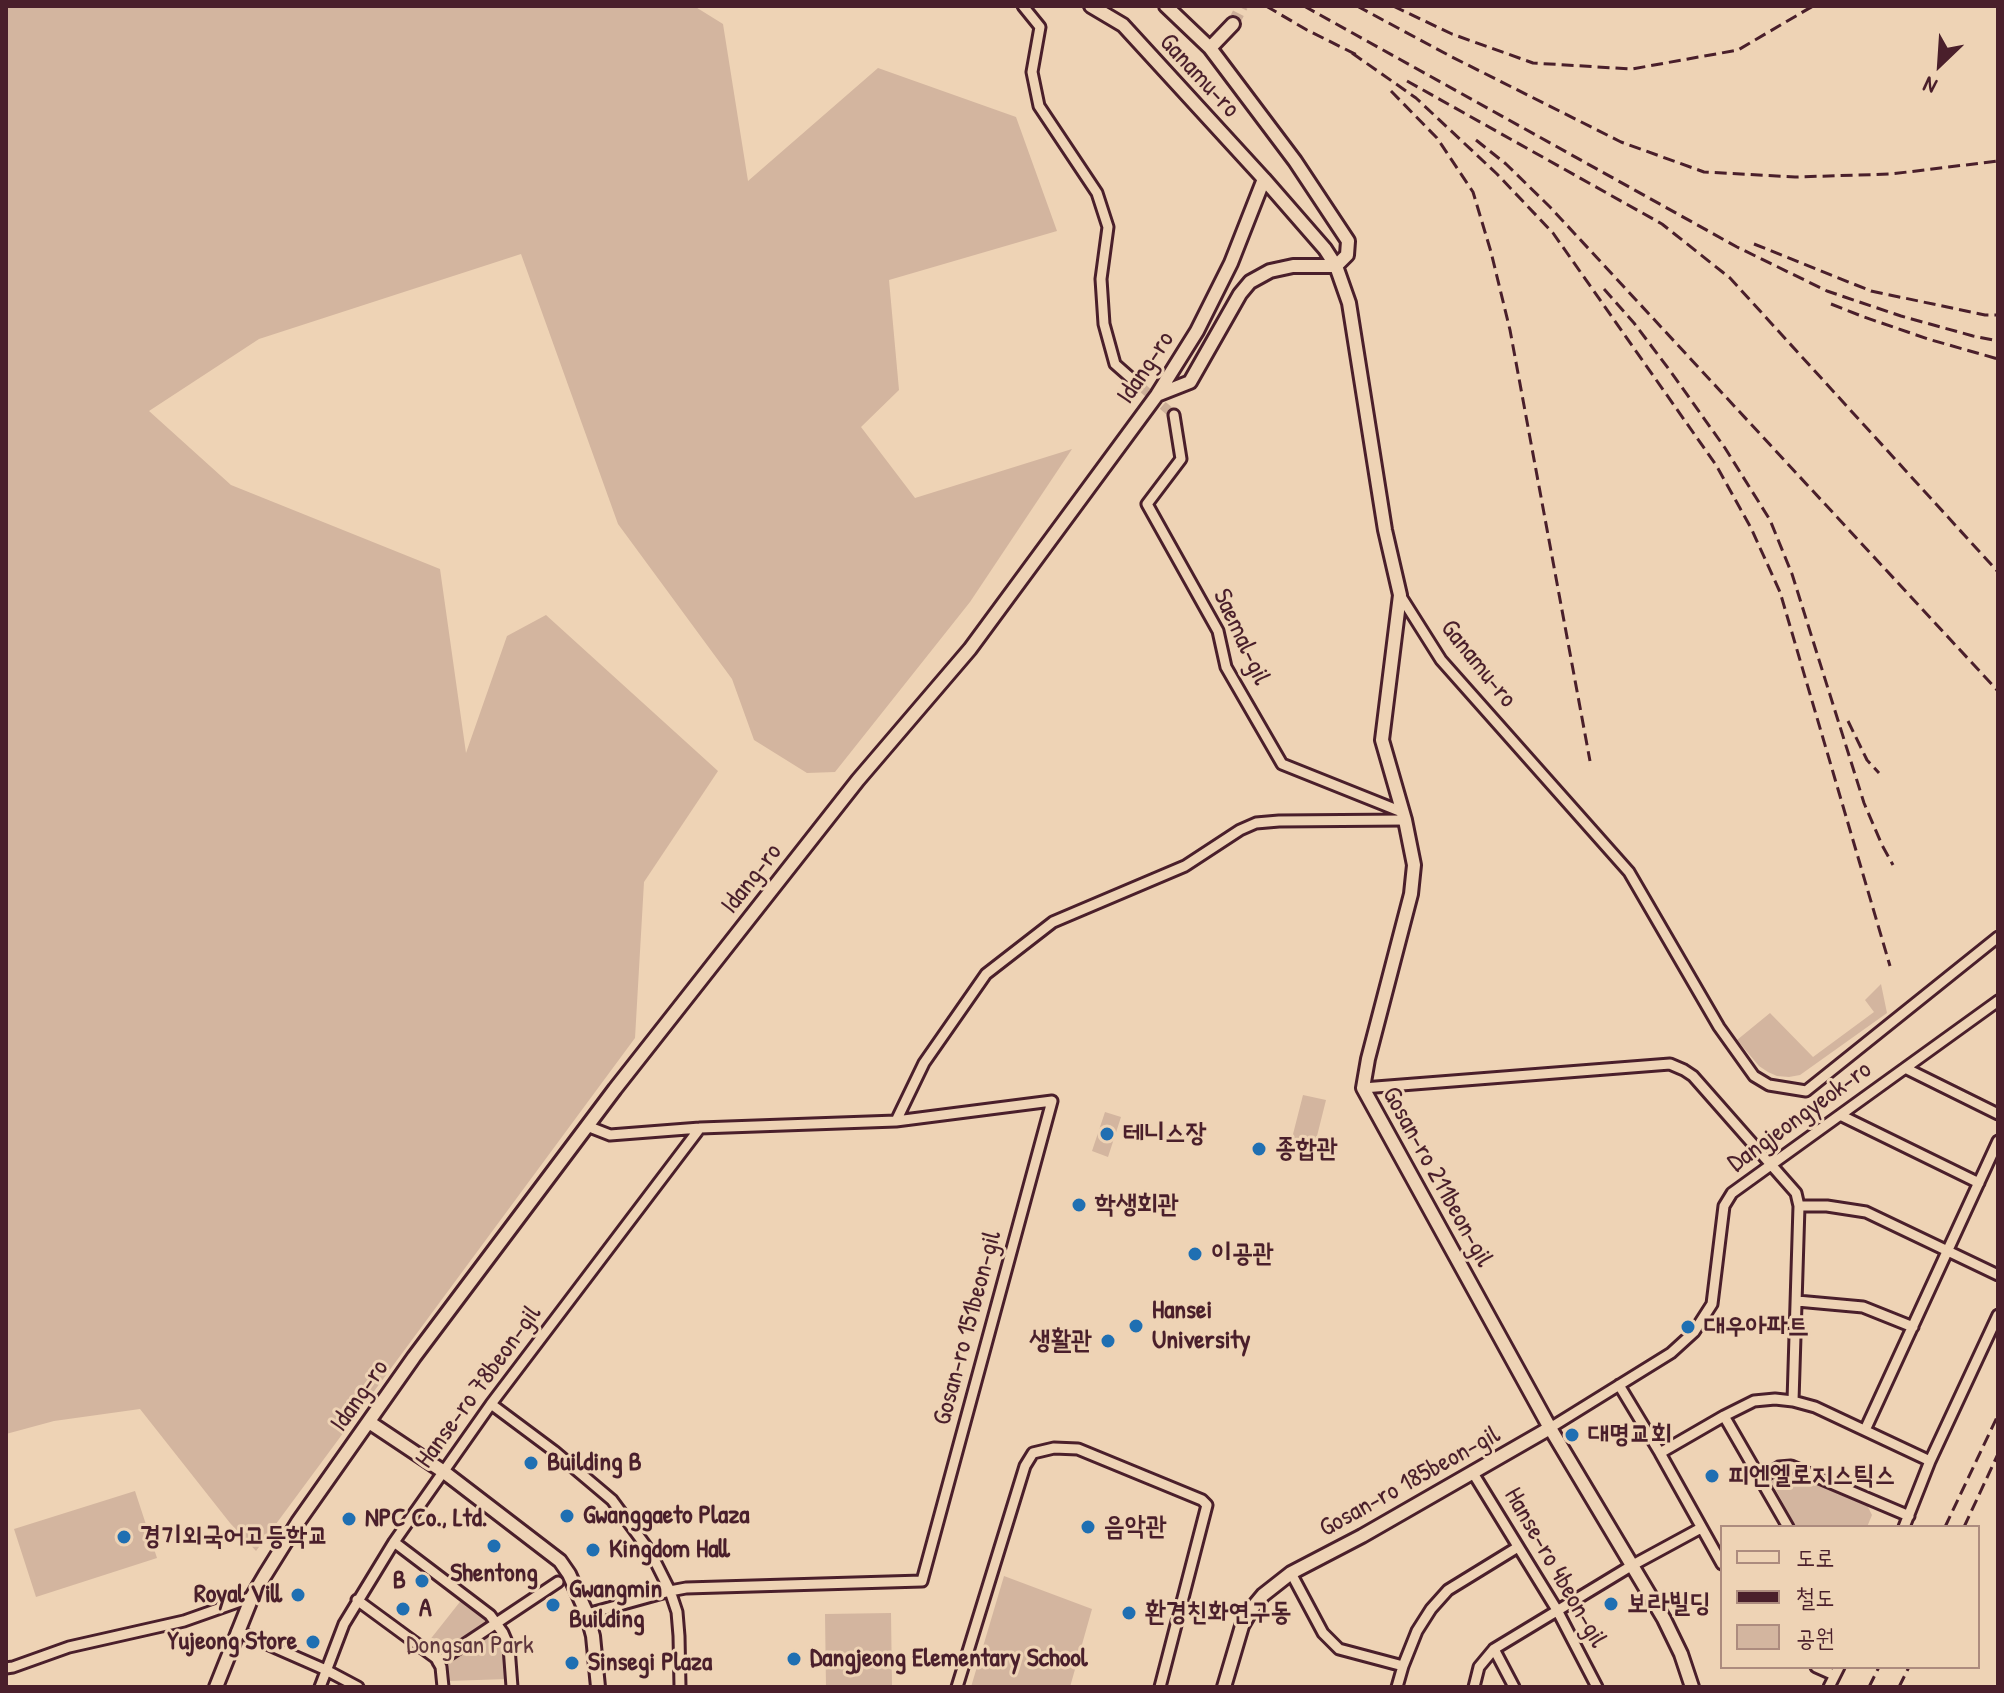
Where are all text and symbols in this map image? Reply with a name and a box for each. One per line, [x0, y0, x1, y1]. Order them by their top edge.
north arrow [1900, 24, 1980, 104]
street label: Ganamu-ro [1152, 27, 1246, 125]
text: N [1918, 70, 1942, 102]
street label: Idang-ro [1110, 326, 1182, 410]
street label: Saemal-gil [1205, 584, 1277, 690]
street label: Ganamu-ro [1433, 614, 1523, 714]
street label: Idang-ro [715, 838, 789, 920]
street label: Dangjeongyeok-ro [1722, 1054, 1878, 1180]
street label: Gosan-ro 211beon-gil [1375, 1082, 1499, 1272]
place label: 테니스장 [1123, 1118, 1207, 1150]
marker: 테니스장 [1098, 1125, 1116, 1143]
place label: 종합관 [1275, 1133, 1338, 1165]
marker: 종합관 [1250, 1140, 1268, 1158]
place label: 학생회관 [1095, 1189, 1179, 1221]
marker: 학생회관 [1070, 1196, 1088, 1214]
street label: Gosan-ro 151beon-gil [927, 1227, 1009, 1429]
place label: 이공관 [1211, 1238, 1274, 1270]
marker: 이공관 [1186, 1245, 1204, 1263]
place label: Hansei University [1152, 1295, 1250, 1356]
street label: Hanse-ro 78beon-gil [409, 1299, 549, 1475]
place label: 대우아파트 [1704, 1311, 1809, 1343]
marker: Hansei University [1127, 1317, 1145, 1335]
marker: 대우아파트 [1679, 1318, 1697, 1336]
place label: 생활관 [1029, 1325, 1092, 1357]
marker: 생활관 [1099, 1332, 1117, 1350]
street label: Idang-ro [324, 1354, 396, 1438]
street label: Gosan-ro 185beon-gil [1314, 1419, 1506, 1545]
place label: 대명교회 [1588, 1419, 1672, 1451]
marker: 대명교회 [1563, 1426, 1581, 1444]
place label: Building B [547, 1447, 642, 1479]
marker: Building B [522, 1454, 540, 1472]
place label: 피엔엘로지스틱스 [1728, 1460, 1895, 1492]
marker: 피엔엘로지스틱스 [1703, 1467, 1721, 1485]
street label: Hanse-ro 4beon-gil [1497, 1483, 1613, 1653]
place label: Gwanggaeto Plaza [583, 1500, 749, 1532]
place label: NPC Co., Ltd. [365, 1503, 487, 1535]
marker: Gwanggaeto Plaza [558, 1507, 576, 1525]
marker: NPC Co., Ltd. [340, 1510, 358, 1528]
place label: 음악관 [1104, 1511, 1167, 1543]
marker: 음악관 [1079, 1518, 1097, 1536]
place label: 경기외국어고등학교 [140, 1521, 328, 1553]
legend [1720, 1525, 1980, 1669]
marker: 경기외국어고등학교 [115, 1528, 133, 1546]
place label: Kingdom Hall [609, 1534, 730, 1566]
marker: Shentong [485, 1537, 503, 1555]
marker: Kingdom Hall [584, 1541, 602, 1559]
text: 도로 [1796, 1541, 1835, 1573]
place label: Shentong [450, 1558, 538, 1590]
place label: B [393, 1565, 406, 1597]
marker: B [413, 1572, 431, 1590]
place label: Gwangmin Building [569, 1574, 662, 1636]
place label: Royal Vill [194, 1579, 282, 1611]
text: 철도 [1796, 1581, 1835, 1613]
marker: Royal Vill [289, 1586, 307, 1604]
place label: 보라빌딩 [1627, 1588, 1711, 1620]
place label: A [419, 1593, 432, 1625]
marker: 보라빌딩 [1602, 1595, 1620, 1613]
marker: Gwangmin Building [544, 1596, 562, 1614]
place label: 환경친화연구동 [1145, 1597, 1291, 1629]
marker: A [394, 1600, 412, 1618]
marker: 환경친화연구동 [1120, 1604, 1138, 1622]
text: 공원 [1796, 1621, 1835, 1653]
place label: Yujeong Store [167, 1626, 297, 1658]
park label: Dongsan Park [406, 1630, 534, 1662]
marker: Yujeong Store [304, 1633, 322, 1651]
place label: Dangjeong Elementary School [810, 1643, 1088, 1675]
place label: Sinsegi Plaza [588, 1647, 712, 1679]
marker: Dangjeong Elementary School [785, 1650, 803, 1668]
marker: Sinsegi Plaza [563, 1654, 581, 1672]

